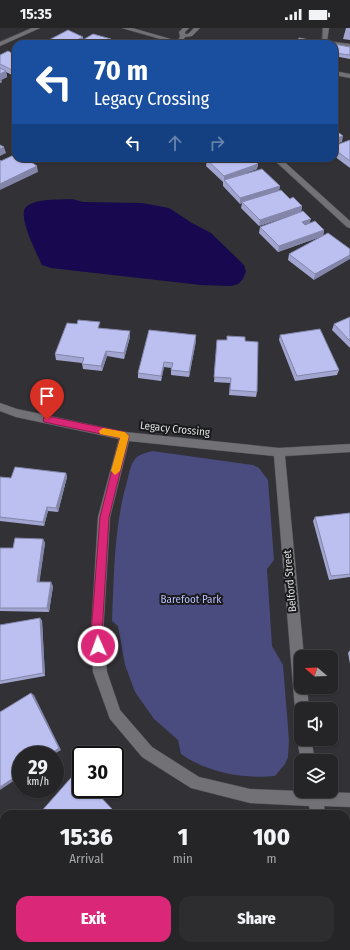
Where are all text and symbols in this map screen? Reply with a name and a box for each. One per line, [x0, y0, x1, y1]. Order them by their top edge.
text: 15:35 [20, 5, 52, 23]
text: 70 m [94, 54, 148, 87]
icon: left [28, 56, 80, 108]
text: Legacy Crossing [94, 88, 209, 110]
icon: left [122, 132, 144, 154]
icon: ahead [164, 132, 186, 154]
icon: right [206, 132, 228, 154]
pin [30, 379, 64, 420]
icon: arrive [36, 385, 58, 407]
street label: Legacy Crossing [139, 419, 211, 439]
street label: Belford Street [281, 549, 299, 613]
park label: Barefoot Park [161, 593, 222, 606]
position arrow [77, 625, 119, 667]
north arrow [294, 650, 338, 694]
map controls [294, 650, 338, 798]
button: sound [294, 702, 338, 746]
speed limit sign: 30 [72, 746, 124, 798]
button: layers [294, 754, 338, 798]
text: 29 [28, 755, 48, 779]
text: km/h [27, 776, 49, 788]
text: 15:36 [60, 823, 113, 851]
text: 1 [178, 823, 188, 851]
text: 100 [253, 823, 290, 851]
text: Arrival [69, 851, 104, 866]
text: min [173, 851, 193, 866]
text: m [266, 851, 276, 866]
button: Exit [16, 896, 171, 942]
button: Share [179, 896, 334, 942]

